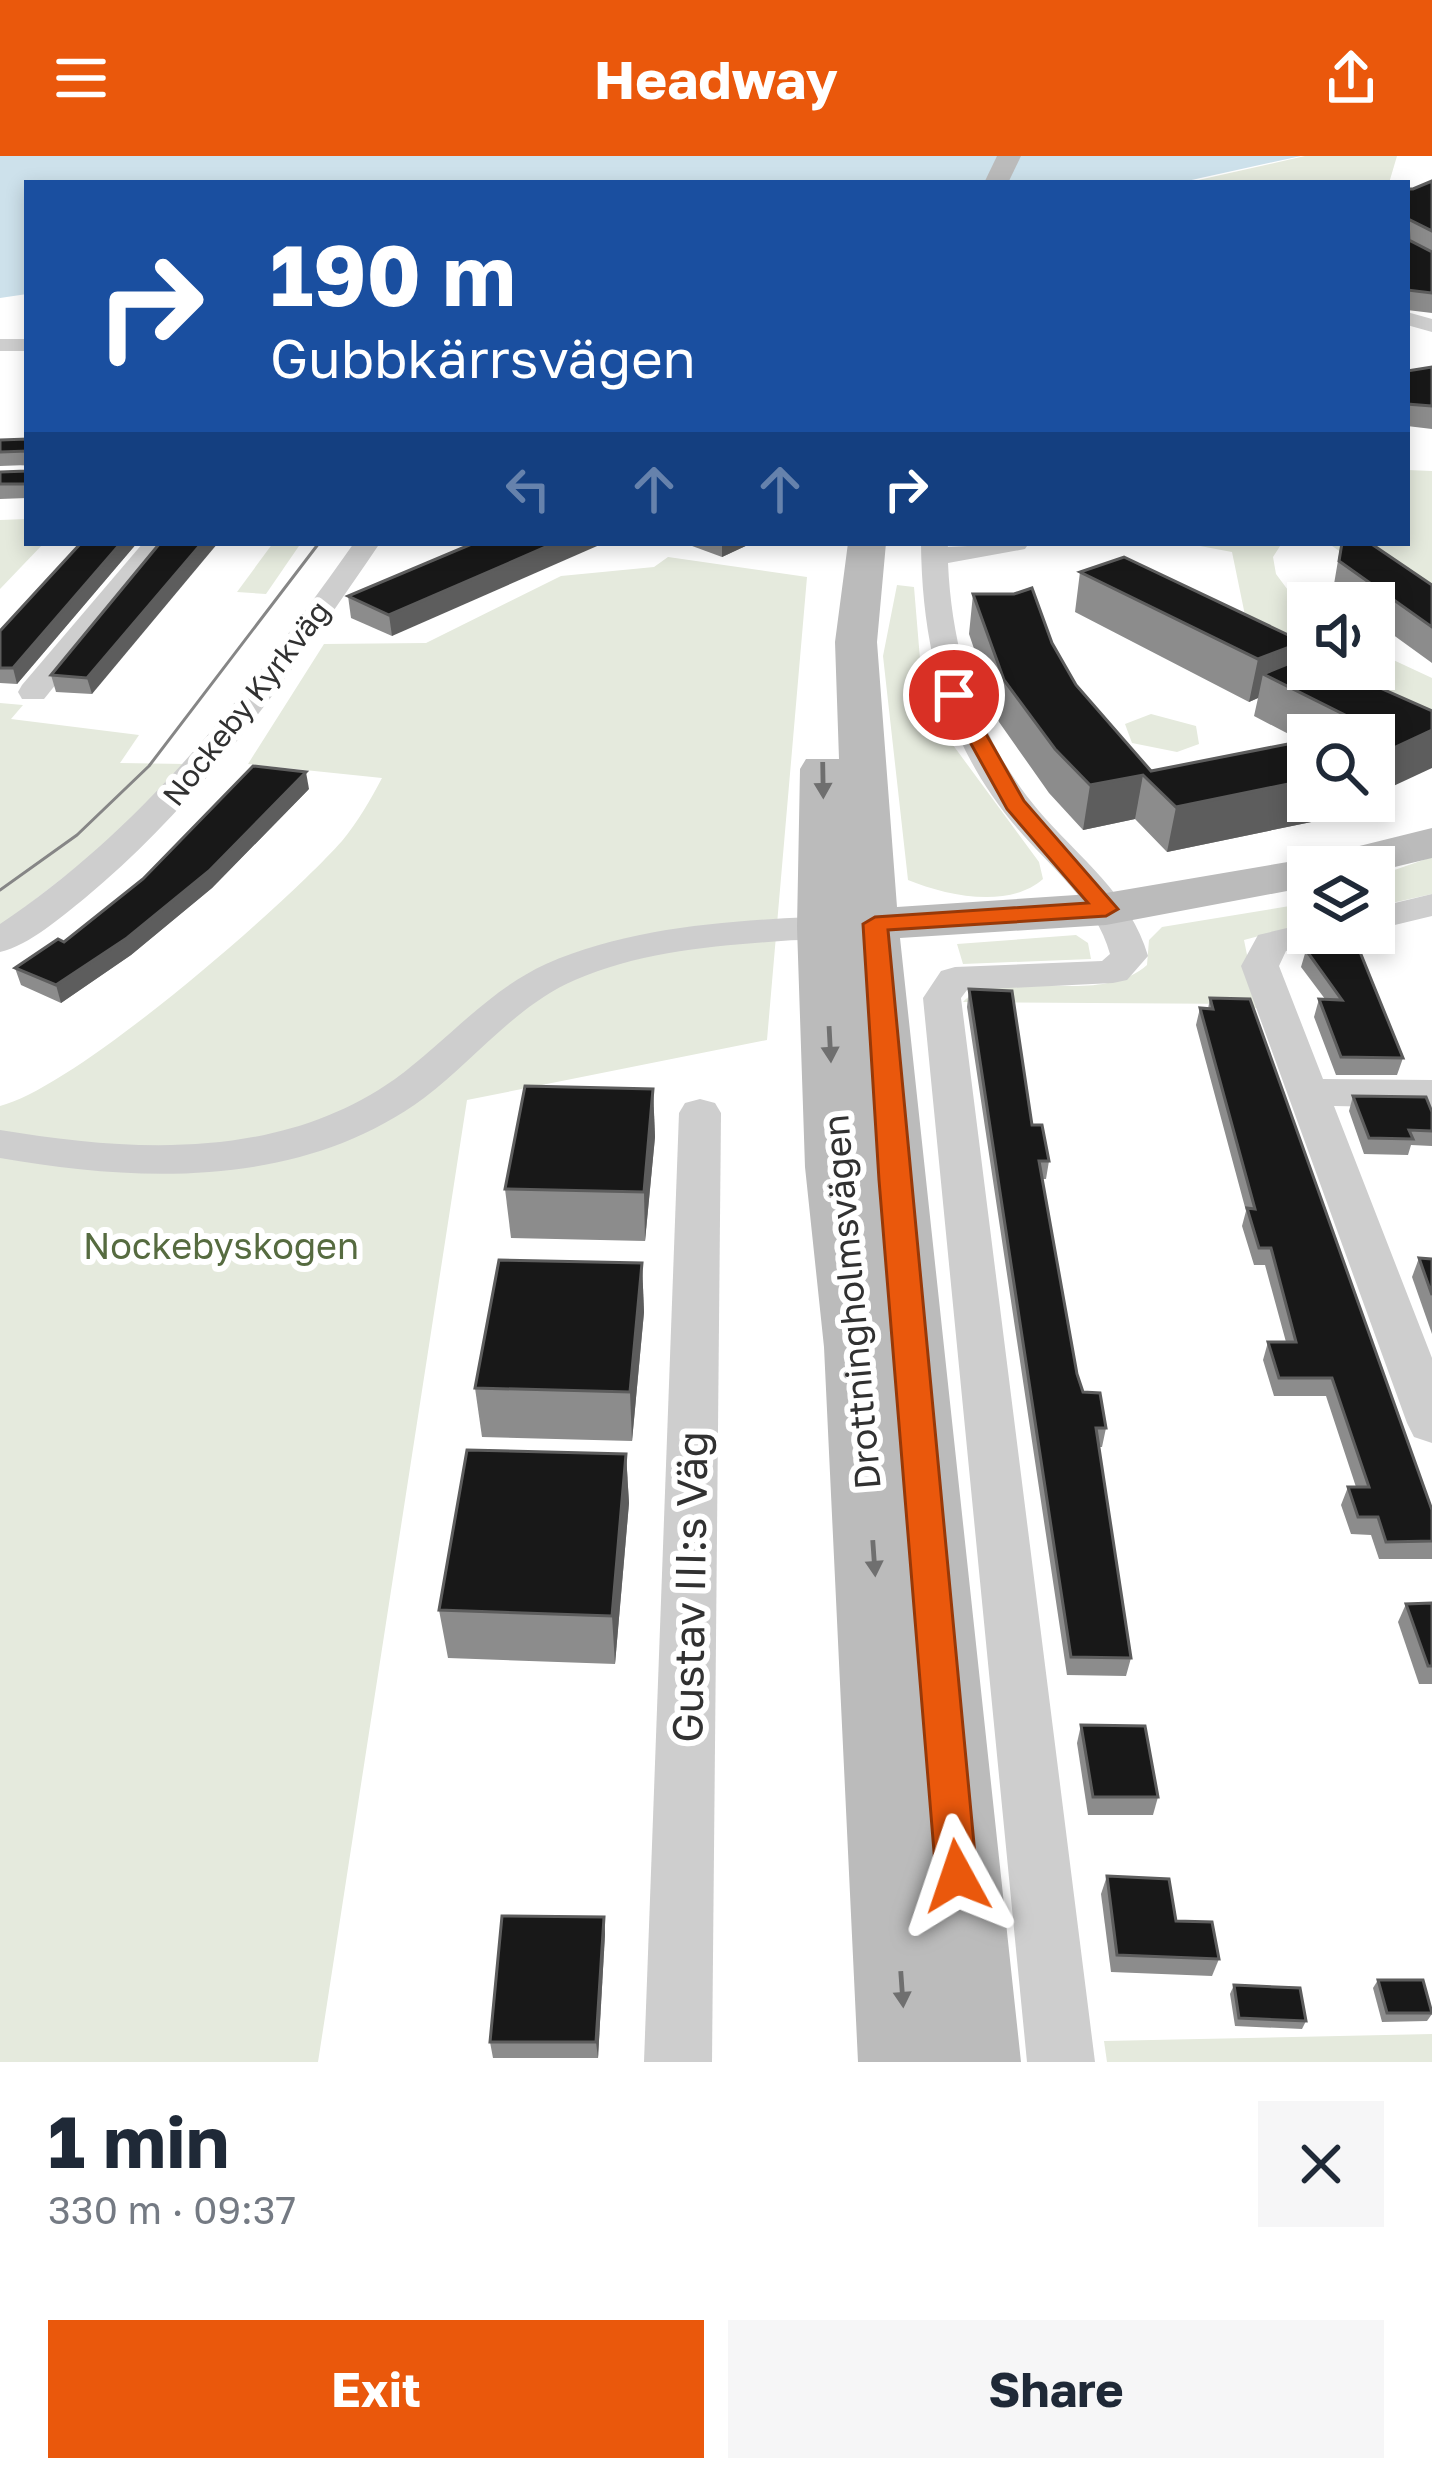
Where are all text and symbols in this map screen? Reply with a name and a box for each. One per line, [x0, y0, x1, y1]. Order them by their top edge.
icon: menu [48, 45, 114, 111]
icon: share [1318, 45, 1384, 111]
text: Headway [594, 46, 838, 111]
text: 190 m [270, 224, 516, 324]
icon: right [72, 228, 228, 384]
text: Gubbkärrsvägen [270, 325, 696, 390]
icon: left [495, 456, 561, 522]
icon: ahead [621, 456, 687, 522]
icon: ahead [747, 456, 813, 522]
icon: right [873, 456, 939, 522]
map controls [1287, 582, 1395, 954]
button: sound [1287, 582, 1395, 690]
street label: Nockeby Kyrkväg [155, 593, 337, 813]
pin [903, 644, 1005, 746]
icon: arrive [921, 662, 987, 728]
button: search [1287, 714, 1395, 822]
one-way arrow [813, 762, 832, 800]
button: layers [1287, 846, 1395, 954]
one-way arrow [821, 1026, 840, 1064]
street label: Drottningholmsvägen [813, 1113, 889, 1491]
park label: Nockebyskogen [83, 1224, 359, 1267]
street label: Gustav III:s Väg [661, 1431, 717, 1743]
one-way arrow [865, 1540, 884, 1577]
position arrow [894, 1813, 1020, 1939]
one-way arrow [892, 1971, 911, 2008]
text: 1 min [48, 2097, 229, 2184]
button: close [1258, 2101, 1384, 2227]
text: 330 m · 09:37 [48, 2186, 296, 2233]
button: Exit [48, 2320, 704, 2458]
button: Share [728, 2320, 1384, 2458]

